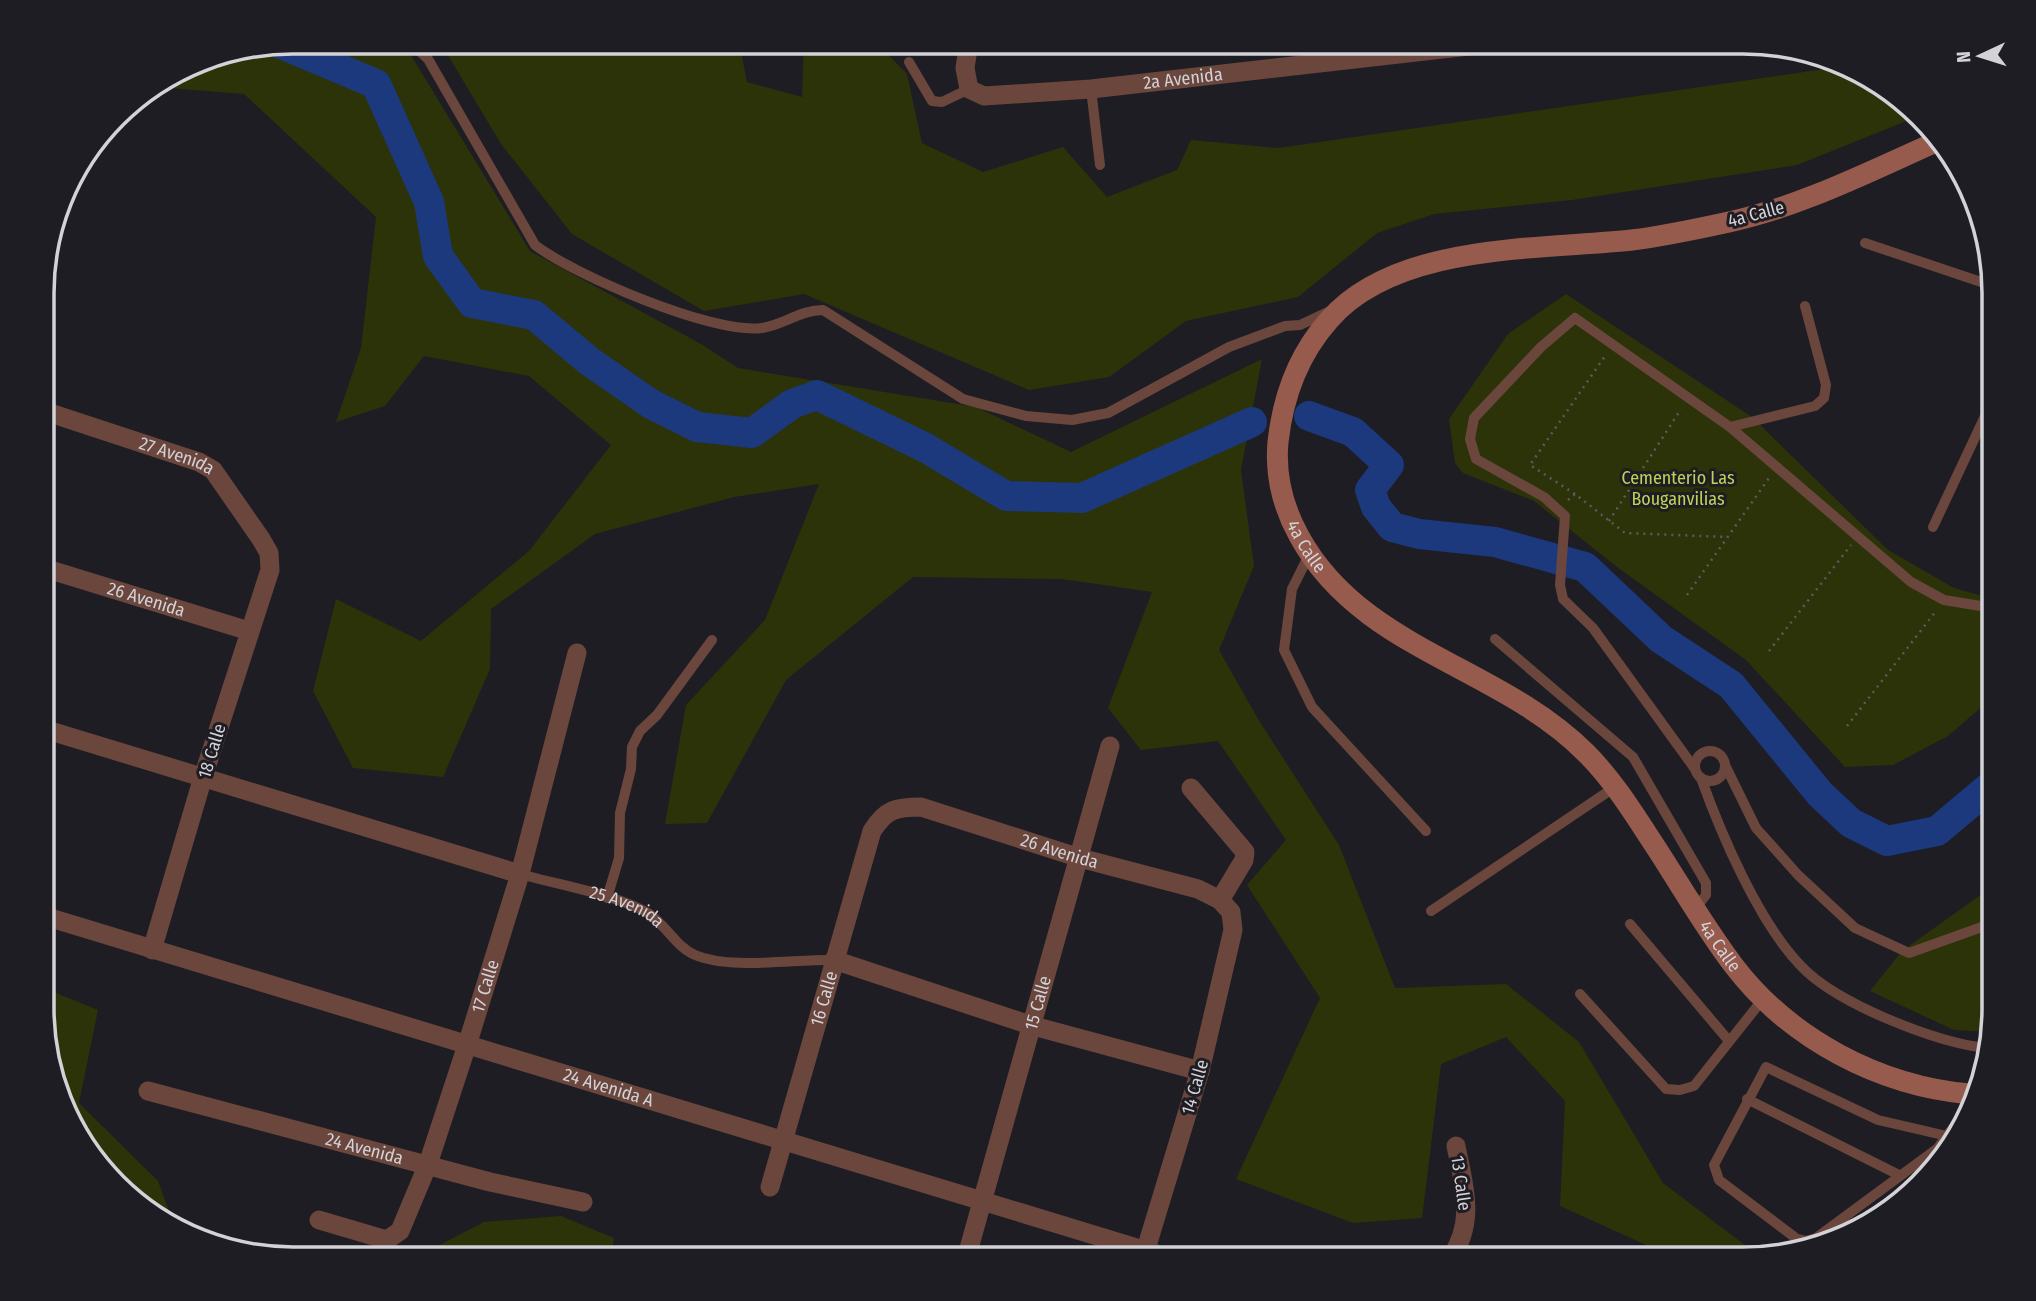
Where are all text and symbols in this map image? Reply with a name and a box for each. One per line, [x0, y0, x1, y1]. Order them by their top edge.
north arrow [1945, 21, 2015, 91]
text: N [1952, 51, 1975, 64]
street label: 2a Avenida [1142, 63, 1224, 94]
street label: 4a Calle [1725, 196, 1787, 232]
street label: 27 Avenida [136, 432, 218, 480]
park label: Cementerio Las Bouganvilias [1621, 467, 1735, 510]
street label: 4a Calle [1282, 517, 1331, 577]
street label: 26 Avenida [105, 577, 188, 622]
street label: 18 Calle [193, 721, 231, 781]
street label: 26 Avenida [1018, 829, 1101, 873]
street label: 25 Avenida [587, 881, 669, 932]
street label: 4a Calle [1694, 916, 1746, 976]
street label: 17 Calle [467, 957, 504, 1016]
street label: 16 Calle [806, 968, 842, 1029]
street label: 15 Calle [1020, 973, 1056, 1033]
street label: 14 Calle [1177, 1057, 1213, 1117]
street label: 24 Avenida A [561, 1063, 657, 1112]
street label: 24 Avenida [323, 1128, 406, 1169]
street label: 13 Calle [1446, 1154, 1476, 1212]

